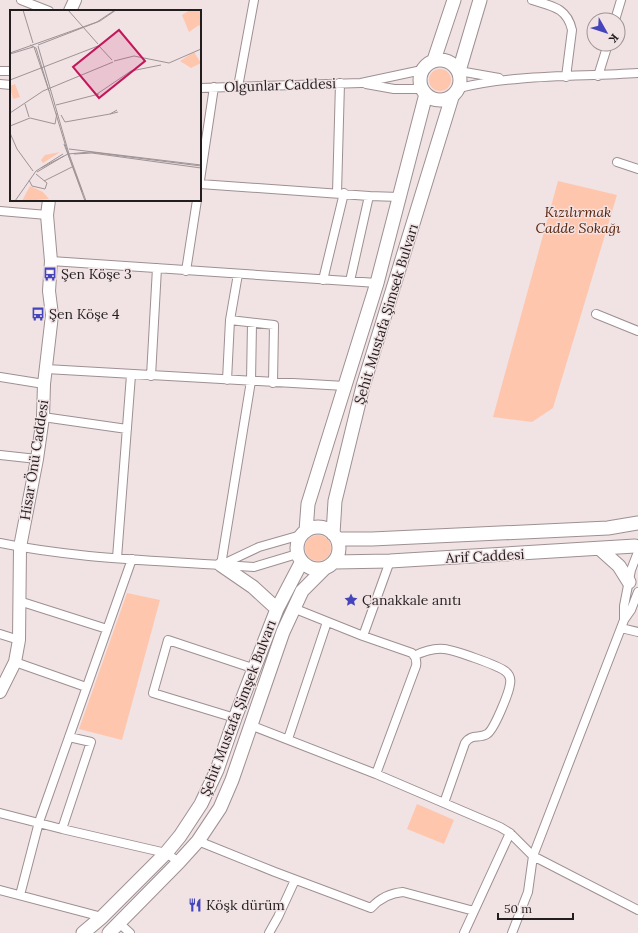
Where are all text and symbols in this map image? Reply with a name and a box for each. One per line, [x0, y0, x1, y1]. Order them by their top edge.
inset map [10, 10, 201, 201]
north arrow [586, 12, 626, 52]
text: K [606, 31, 622, 46]
street label: Olgunlar Caddesi [224, 74, 336, 96]
park label: Kızılırmak Cadde Sokağı [535, 203, 621, 237]
street label: Şehit Mustafa Şimsek Bulvarı [350, 222, 422, 406]
place label: Şen Köşe 3 [61, 265, 132, 283]
bus stop icon: Şen Köşe 3 [42, 266, 58, 282]
place label: Şen Köşe 4 [49, 305, 120, 323]
bus stop icon: Şen Köşe 4 [30, 306, 46, 322]
street label: Hisar Önü Caddesi [16, 398, 52, 521]
street label: Arif Caddesi [444, 545, 525, 567]
place label: Çanakkale anıtı [362, 591, 461, 609]
place icon: Çanakkale anıtı [343, 592, 359, 608]
street label: Şehit Mustafa Şimşek Bulvarı [196, 617, 280, 799]
scale bar [498, 895, 573, 921]
place label: Köşk dürüm [206, 896, 285, 914]
restaurant icon: Köşk dürüm [187, 897, 203, 913]
text: 50 m [504, 901, 532, 916]

